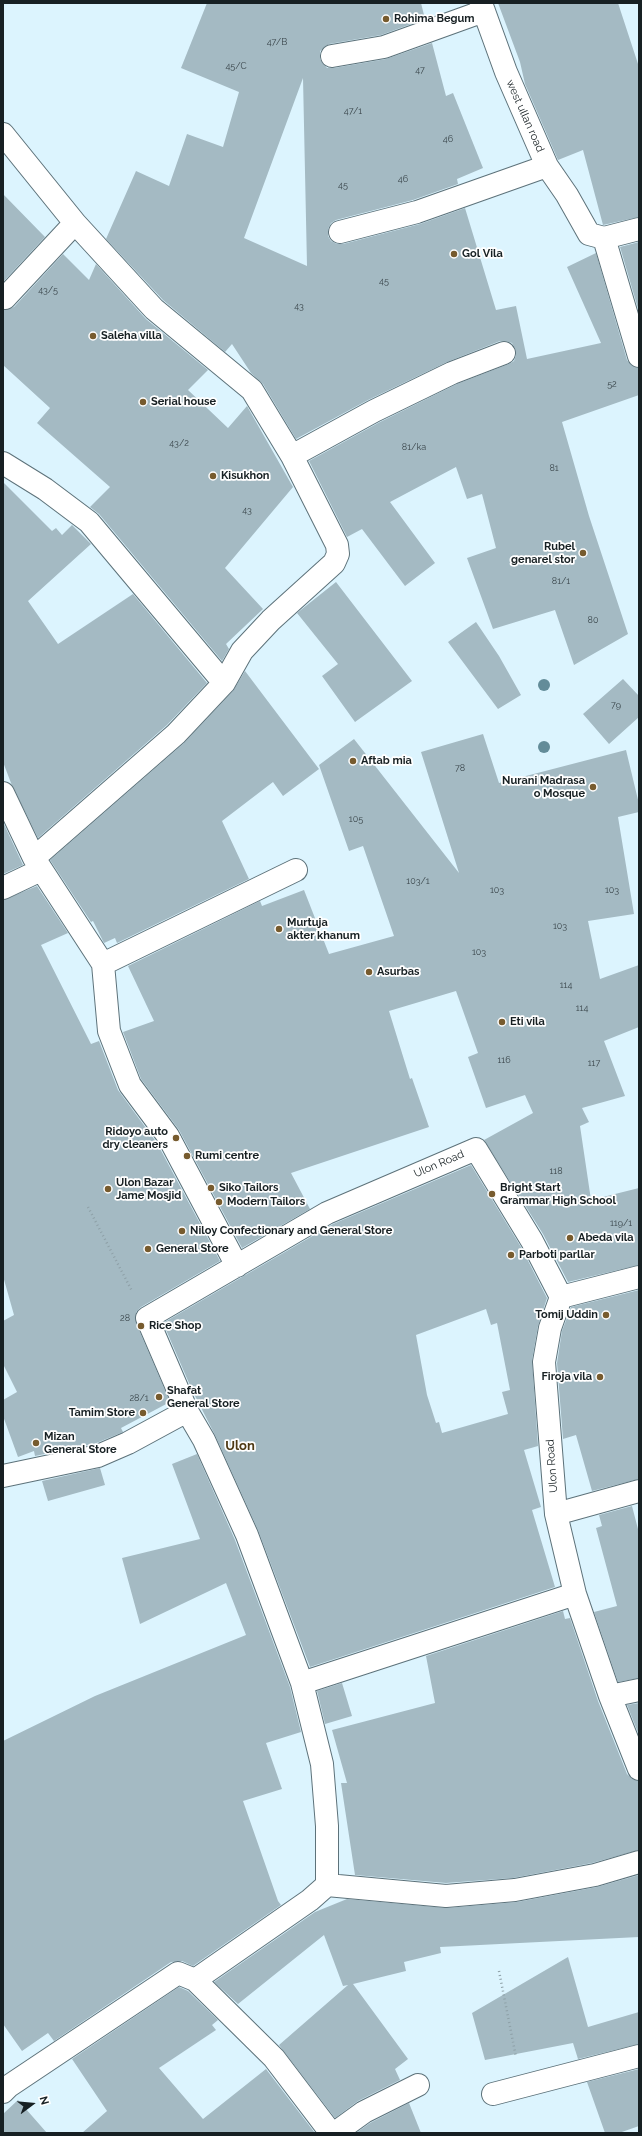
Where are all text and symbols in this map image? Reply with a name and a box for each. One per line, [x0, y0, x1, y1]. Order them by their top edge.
place label: Rohima Begum [394, 12, 475, 26]
marker: Rohima Begum [381, 14, 391, 24]
house number: 47/B [267, 37, 287, 47]
house number: 45/C [225, 61, 247, 71]
house number: 47 [415, 65, 425, 75]
street label: west ullan road [503, 78, 547, 154]
house number: 47/1 [344, 106, 362, 116]
house number: 46 [443, 134, 453, 144]
house number: 46 [398, 174, 408, 184]
house number: 45 [338, 180, 348, 190]
place label: Gol Vila [462, 247, 503, 261]
marker: Gol Vila [449, 249, 459, 259]
house number: 45 [379, 276, 389, 286]
house number: 43/5 [38, 285, 58, 295]
house number: 43 [294, 301, 304, 311]
place label: Saleha villa [101, 329, 162, 343]
marker: Saleha villa [88, 331, 98, 341]
house number: 52 [607, 379, 617, 389]
place label: Serial house [151, 395, 216, 409]
marker: Serial house [138, 397, 148, 407]
house number: 43/2 [169, 438, 189, 448]
house number: 81/ka [402, 442, 426, 452]
house number: 81 [549, 463, 559, 473]
place label: Kisukhon [221, 469, 269, 483]
marker: Kisukhon [208, 471, 218, 481]
house number: 43 [242, 505, 252, 515]
place label: Rubel genarel stor [511, 540, 575, 566]
marker: Rubel genarel stor [578, 548, 588, 558]
house number: 81/1 [552, 576, 570, 586]
house number: 80 [588, 615, 598, 625]
house number: 79 [611, 700, 621, 710]
place label: Aftab mia [361, 754, 412, 768]
marker: Aftab mia [348, 756, 358, 766]
house number: 78 [455, 763, 465, 773]
place label: Nurani Madrasa o Mosque [502, 774, 585, 800]
marker: Nurani Madrasa o Mosque [588, 782, 598, 792]
house number: 105 [349, 814, 363, 824]
house number: 103/1 [406, 876, 430, 886]
house number: 103 [490, 885, 504, 895]
house number: 103 [605, 885, 619, 895]
place label: Murtuja akter khanum [287, 916, 360, 942]
house number: 103 [553, 921, 567, 931]
marker: Murtuja akter khanum [274, 924, 284, 934]
house number: 103 [472, 947, 486, 957]
place label: Asurbas [377, 965, 420, 979]
marker: Asurbas [364, 967, 374, 977]
house number: 114 [560, 980, 572, 990]
house number: 114 [576, 1003, 588, 1013]
place label: Eti vila [510, 1015, 545, 1029]
marker: Eti vila [497, 1017, 507, 1027]
house number: 116 [497, 1055, 511, 1065]
house number: 117 [588, 1058, 600, 1068]
place label: Ridoyo auto dry cleaners [102, 1125, 168, 1151]
marker: Ridoyo auto dry cleaners [171, 1133, 181, 1143]
street label: Ulon Road [412, 1147, 466, 1181]
place label: Rumi centre [195, 1149, 259, 1163]
marker: Rumi centre [182, 1151, 192, 1161]
house number: 118 [549, 1166, 563, 1176]
place label: Ulon Bazar Jame Mosjid [116, 1176, 181, 1202]
place label: Siko Tailors [219, 1181, 279, 1195]
place label: Bright Start Grammar High School [500, 1181, 616, 1207]
marker: Siko Tailors [206, 1183, 216, 1193]
marker: Ulon Bazar Jame Mosjid [103, 1184, 113, 1194]
marker: Bright Start Grammar High School [487, 1189, 497, 1199]
place label: Modern Tailors [227, 1195, 305, 1209]
marker: Modern Tailors [214, 1197, 224, 1207]
house number: 119/1 [610, 1218, 632, 1228]
place label: Niloy Confectionary and General Store [190, 1224, 392, 1238]
marker: Niloy Confectionary and General Store [177, 1226, 187, 1236]
place label: Abeda vila [578, 1231, 634, 1245]
marker: Abeda vila [565, 1233, 575, 1243]
place label: General Store [156, 1242, 229, 1256]
marker: General Store [143, 1244, 153, 1254]
place label: Parboti parllar [519, 1248, 595, 1262]
marker: Parboti parllar [506, 1250, 516, 1260]
place label: Tomij Uddin [535, 1308, 598, 1322]
marker: Tomij Uddin [601, 1310, 611, 1320]
house number: 28 [120, 1313, 130, 1323]
place label: Rice Shop [149, 1319, 201, 1333]
marker: Rice Shop [136, 1321, 146, 1331]
place label: Firoja vila [542, 1370, 592, 1384]
marker: Firoja vila [595, 1372, 605, 1382]
place label: Shafat General Store [167, 1384, 240, 1410]
marker: Shafat General Store [154, 1392, 164, 1402]
house number: 28/1 [129, 1393, 149, 1403]
place label: Tamim Store [69, 1406, 135, 1420]
marker: Tamim Store [138, 1408, 148, 1418]
place label: Mizan General Store [44, 1430, 117, 1456]
marker: Mizan General Store [31, 1438, 41, 1448]
district label: Ulon [225, 1438, 255, 1454]
street label: Ulon Road [544, 1439, 560, 1493]
north arrow [12, 2084, 52, 2124]
text: N [37, 2095, 51, 2106]

